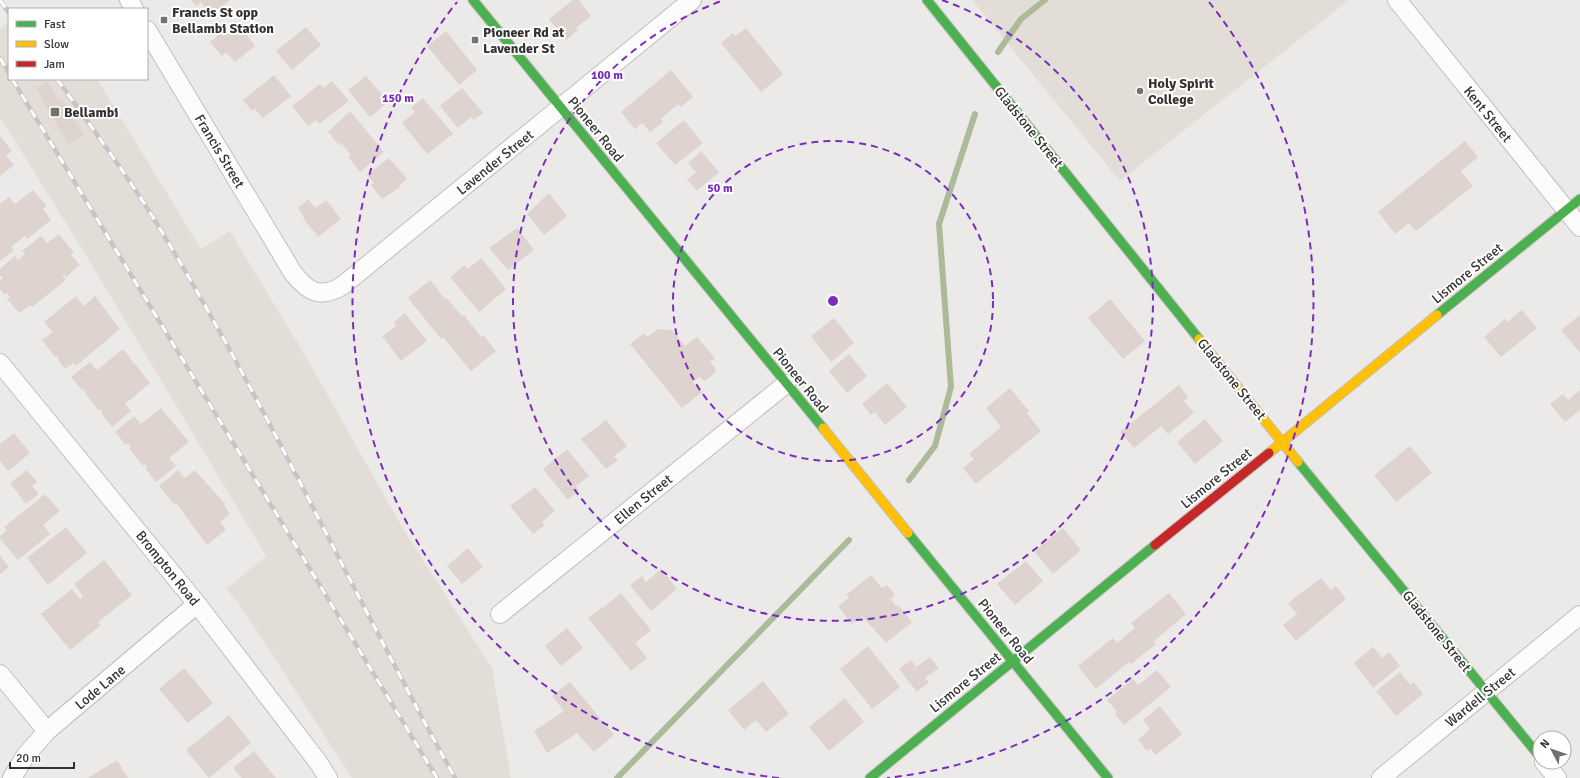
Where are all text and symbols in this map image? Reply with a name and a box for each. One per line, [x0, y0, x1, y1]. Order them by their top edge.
place label: Francis St opp Bellambi Station [172, 4, 274, 37]
legend [8, 8, 148, 80]
marker: Francis St opp Bellambi Station [159, 15, 169, 25]
text: Fast [44, 17, 65, 32]
place label: Pioneer Rd at Lavender St [483, 24, 565, 57]
marker: Pioneer Rd at Lavender St [470, 35, 480, 45]
text: Slow [44, 37, 69, 52]
text: Jam [44, 57, 65, 72]
text: 100 m [591, 68, 623, 83]
place label: Holy Spirit College [1148, 75, 1215, 108]
street label: Gladstone Street [991, 83, 1067, 172]
street label: Kent Street [1460, 83, 1515, 146]
marker: Holy Spirit College [1135, 86, 1145, 96]
text: 150 m [382, 91, 414, 106]
street label: Pioneer Road [564, 93, 627, 165]
place label: Bellambi [64, 104, 118, 121]
marker: Bellambi [49, 106, 61, 118]
street label: Francis Street [191, 111, 248, 191]
street label: Lavender Street [453, 126, 537, 199]
text: 50 m [707, 181, 733, 196]
street label: Lismore Street [1428, 239, 1506, 307]
centre of rings [826, 294, 840, 308]
street label: Gladstone Street [1194, 335, 1270, 424]
street label: Pioneer Road [769, 344, 832, 416]
street label: Lismore Street [1177, 444, 1255, 512]
street label: Ellen Street [611, 471, 676, 528]
street label: Brompton Road [132, 527, 203, 609]
street label: Gladstone Street [1399, 587, 1475, 676]
street label: Pioneer Road [974, 595, 1037, 667]
street label: Lismore Street [926, 648, 1004, 716]
street label: Lode Lane [72, 661, 129, 713]
street label: Wardell Street [1442, 664, 1519, 731]
north arrow [1532, 730, 1572, 770]
text: N [1537, 737, 1552, 751]
scale bar [10, 744, 74, 770]
text: 20 m [16, 751, 41, 766]

